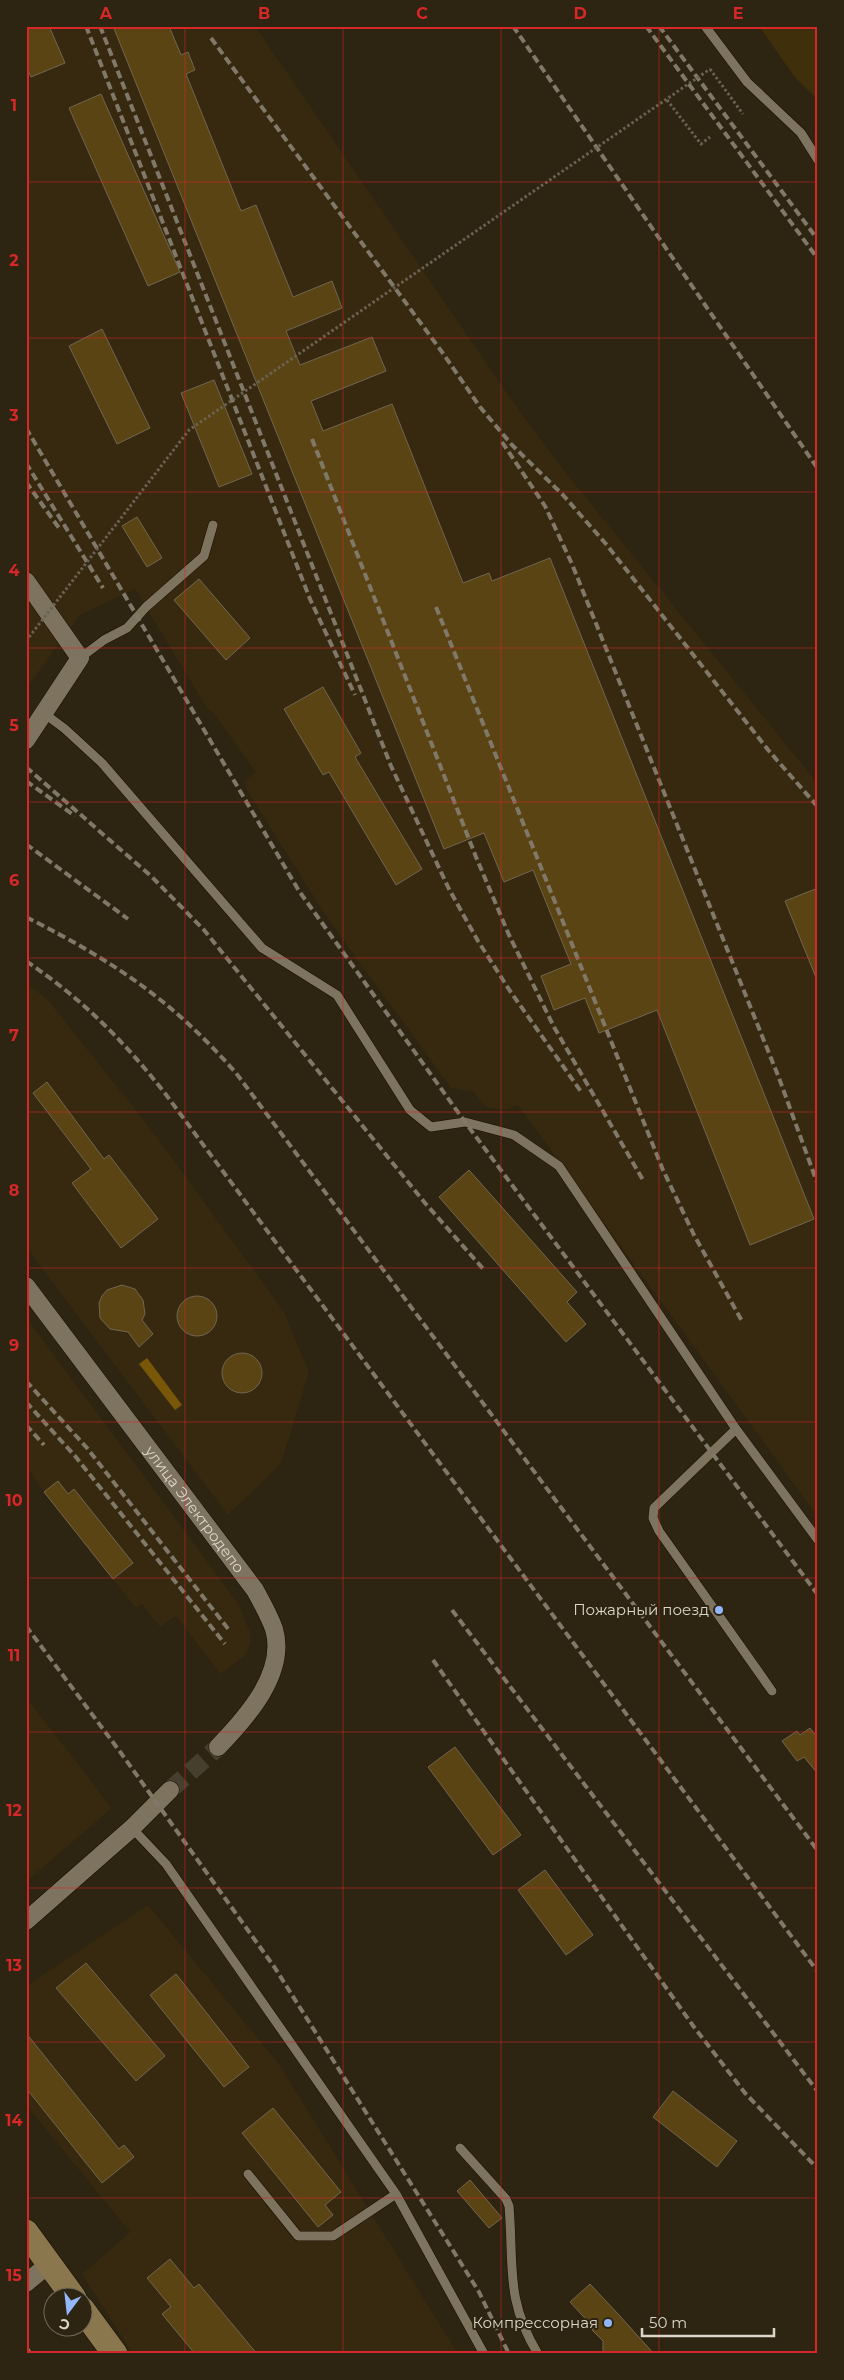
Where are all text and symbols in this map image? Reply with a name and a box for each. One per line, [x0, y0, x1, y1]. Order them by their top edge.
text: A [99, 4, 113, 23]
text: B [258, 4, 270, 23]
text: C [416, 4, 428, 23]
text: D [573, 4, 587, 23]
text: E [733, 4, 743, 23]
text: 1 [11, 96, 17, 115]
text: 2 [9, 251, 19, 270]
text: 3 [8, 406, 19, 425]
text: 4 [8, 561, 20, 580]
text: 5 [9, 716, 19, 735]
text: 6 [9, 871, 19, 890]
text: 7 [9, 1026, 19, 1045]
text: 8 [9, 1181, 19, 1200]
text: 9 [9, 1336, 19, 1355]
street label: улица Электродепо [140, 1441, 249, 1577]
text: 10 [5, 1491, 23, 1510]
place label: Пожарный поезд [573, 1600, 709, 1619]
marker: Пожарный поезд [713, 1604, 725, 1616]
text: 11 [8, 1646, 20, 1665]
text: 12 [6, 1801, 22, 1820]
text: 13 [6, 1956, 22, 1975]
text: 14 [5, 2111, 23, 2130]
text: 15 [6, 2266, 22, 2285]
north arrow [42, 2288, 92, 2338]
scale bar [642, 2305, 774, 2337]
place label: Компрессорная [472, 2313, 598, 2332]
text: 50 m [649, 2313, 687, 2332]
text: С [57, 2315, 72, 2335]
marker: Компрессорная [602, 2317, 614, 2329]

